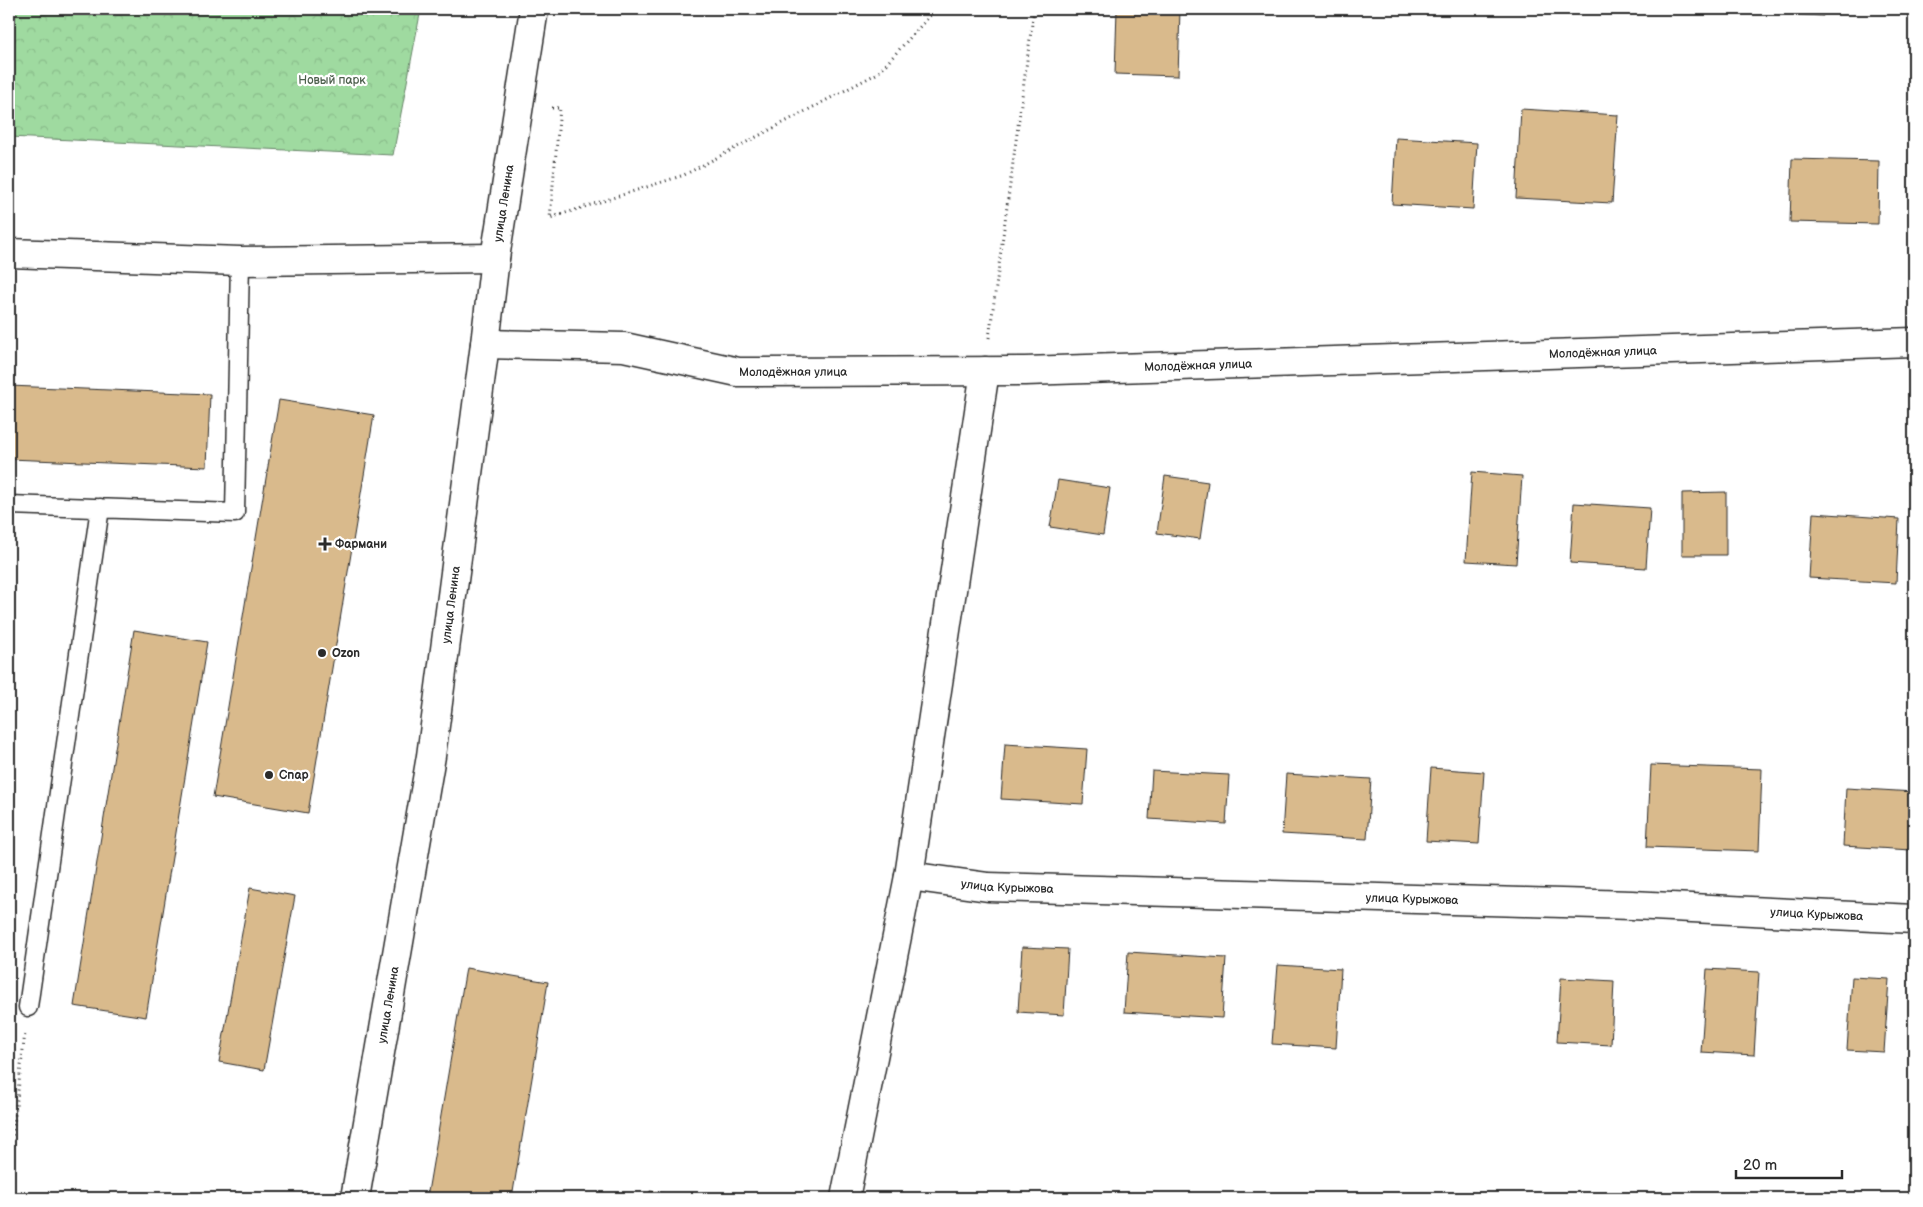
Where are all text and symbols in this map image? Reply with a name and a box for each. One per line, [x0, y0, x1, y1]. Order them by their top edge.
park label: Новый парк [298, 73, 366, 88]
street label: улица Ленина [491, 164, 518, 243]
street label: Молодёжная улица [1549, 343, 1657, 362]
street label: Молодёжная улица [1144, 357, 1253, 375]
street label: Молодёжная улица [739, 365, 847, 380]
place label: Фармани [335, 537, 387, 552]
marker: Фармани [319, 538, 331, 550]
street label: улица Ленина [439, 565, 464, 645]
place label: Ozon [332, 646, 360, 661]
marker: Ozon [316, 647, 328, 659]
place label: Спар [279, 768, 308, 783]
marker: Спар [263, 769, 275, 781]
street label: улица Курыжова [960, 876, 1054, 897]
street label: улица Курыжова [1365, 891, 1459, 908]
street label: улица Курыжова [1770, 905, 1864, 924]
street label: улица Ленина [375, 965, 403, 1045]
scale bar [1736, 1147, 1842, 1179]
text: 20 m [1743, 1156, 1777, 1175]

